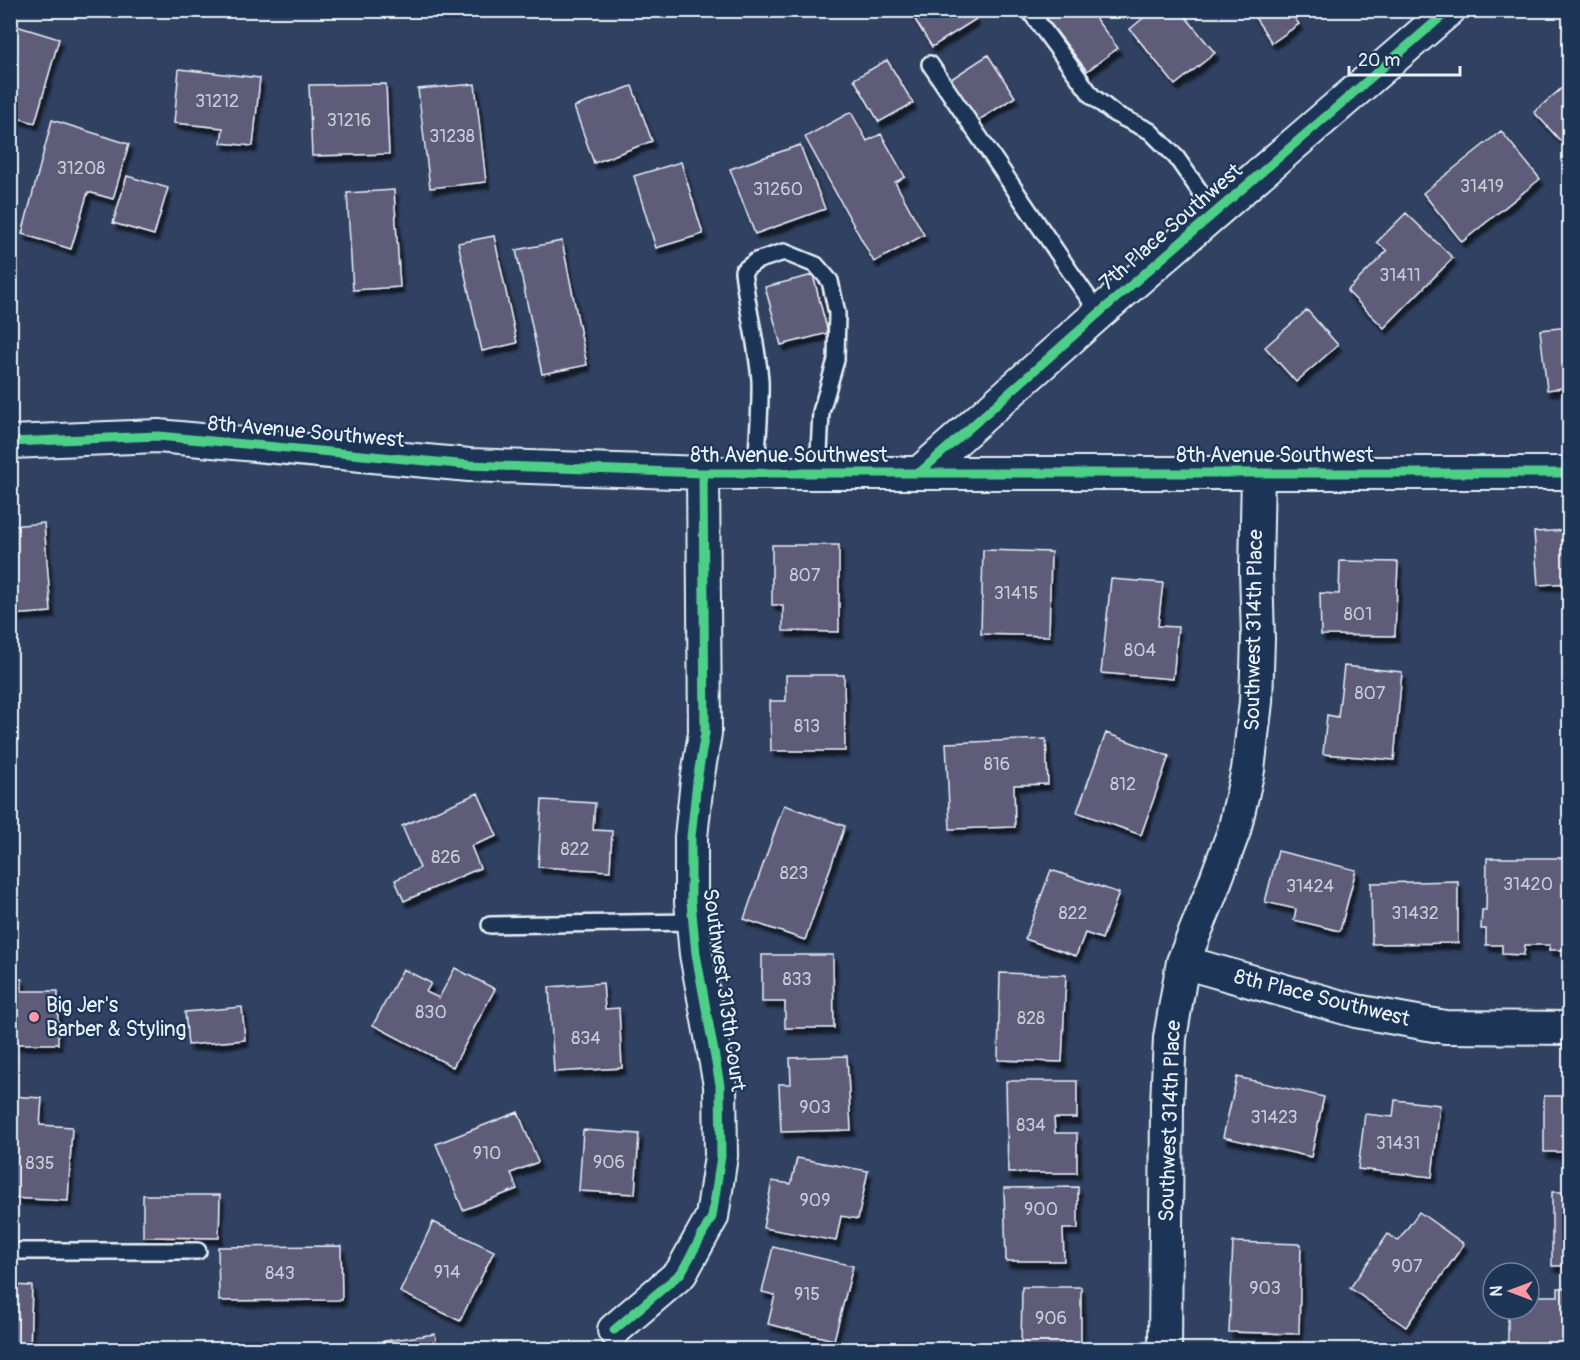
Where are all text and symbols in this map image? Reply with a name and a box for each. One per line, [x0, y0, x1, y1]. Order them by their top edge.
scale bar [1349, 39, 1460, 77]
text: 20 m [1358, 49, 1400, 72]
house number: 31212 [195, 90, 239, 113]
house number: 31216 [327, 109, 371, 132]
house number: 31238 [429, 125, 475, 148]
house number: 31208 [57, 157, 105, 180]
street label: 7th Place Southwest [1094, 157, 1248, 296]
house number: 31419 [1460, 175, 1504, 198]
house number: 31260 [753, 178, 803, 201]
house number: 31411 [1379, 264, 1421, 287]
street label: 8th Avenue Southwest [207, 410, 406, 454]
street label: 8th Avenue Southwest [690, 442, 888, 469]
street label: 8th Avenue Southwest [1176, 442, 1374, 469]
street label: Southwest 314th Place [1239, 528, 1269, 731]
house number: 807 [790, 564, 821, 587]
house number: 31415 [994, 582, 1038, 605]
house number: 801 [1344, 603, 1372, 626]
house number: 804 [1124, 639, 1156, 662]
house number: 807 [1355, 682, 1386, 705]
house number: 813 [794, 715, 820, 738]
house number: 816 [984, 753, 1010, 776]
house number: 812 [1110, 773, 1136, 796]
house number: 822 [560, 838, 590, 861]
house number: 826 [431, 846, 461, 869]
house number: 823 [780, 862, 808, 885]
house number: 31420 [1503, 873, 1553, 896]
house number: 31424 [1286, 875, 1335, 898]
street label: Southwest 313th Court [696, 887, 752, 1094]
house number: 822 [1058, 902, 1088, 925]
house number: 31432 [1391, 902, 1439, 925]
street label: 8th Place Southwest [1231, 963, 1413, 1033]
house number: 833 [782, 968, 812, 991]
place label: Big Jer's Barber & Styling [46, 992, 186, 1043]
house number: 830 [415, 1001, 447, 1024]
house number: 828 [1017, 1007, 1045, 1030]
marker: Big Jer's Barber & Styling [27, 1010, 41, 1024]
street label: Southwest 314th Place [1153, 1019, 1187, 1222]
house number: 834 [571, 1027, 601, 1050]
house number: 903 [799, 1096, 831, 1119]
house number: 31423 [1250, 1106, 1298, 1129]
house number: 834 [1016, 1114, 1046, 1137]
house number: 31431 [1376, 1132, 1420, 1155]
house number: 910 [473, 1142, 501, 1165]
house number: 906 [593, 1151, 625, 1174]
house number: 835 [26, 1152, 54, 1175]
house number: 909 [800, 1189, 830, 1212]
house number: 900 [1024, 1198, 1058, 1221]
house number: 907 [1391, 1255, 1423, 1278]
house number: 914 [434, 1261, 461, 1284]
north arrow [1481, 1261, 1541, 1321]
house number: 843 [265, 1262, 295, 1285]
house number: 903 [1249, 1277, 1281, 1300]
house number: 915 [794, 1283, 820, 1306]
text: N [1487, 1285, 1507, 1296]
house number: 906 [1035, 1307, 1067, 1330]

